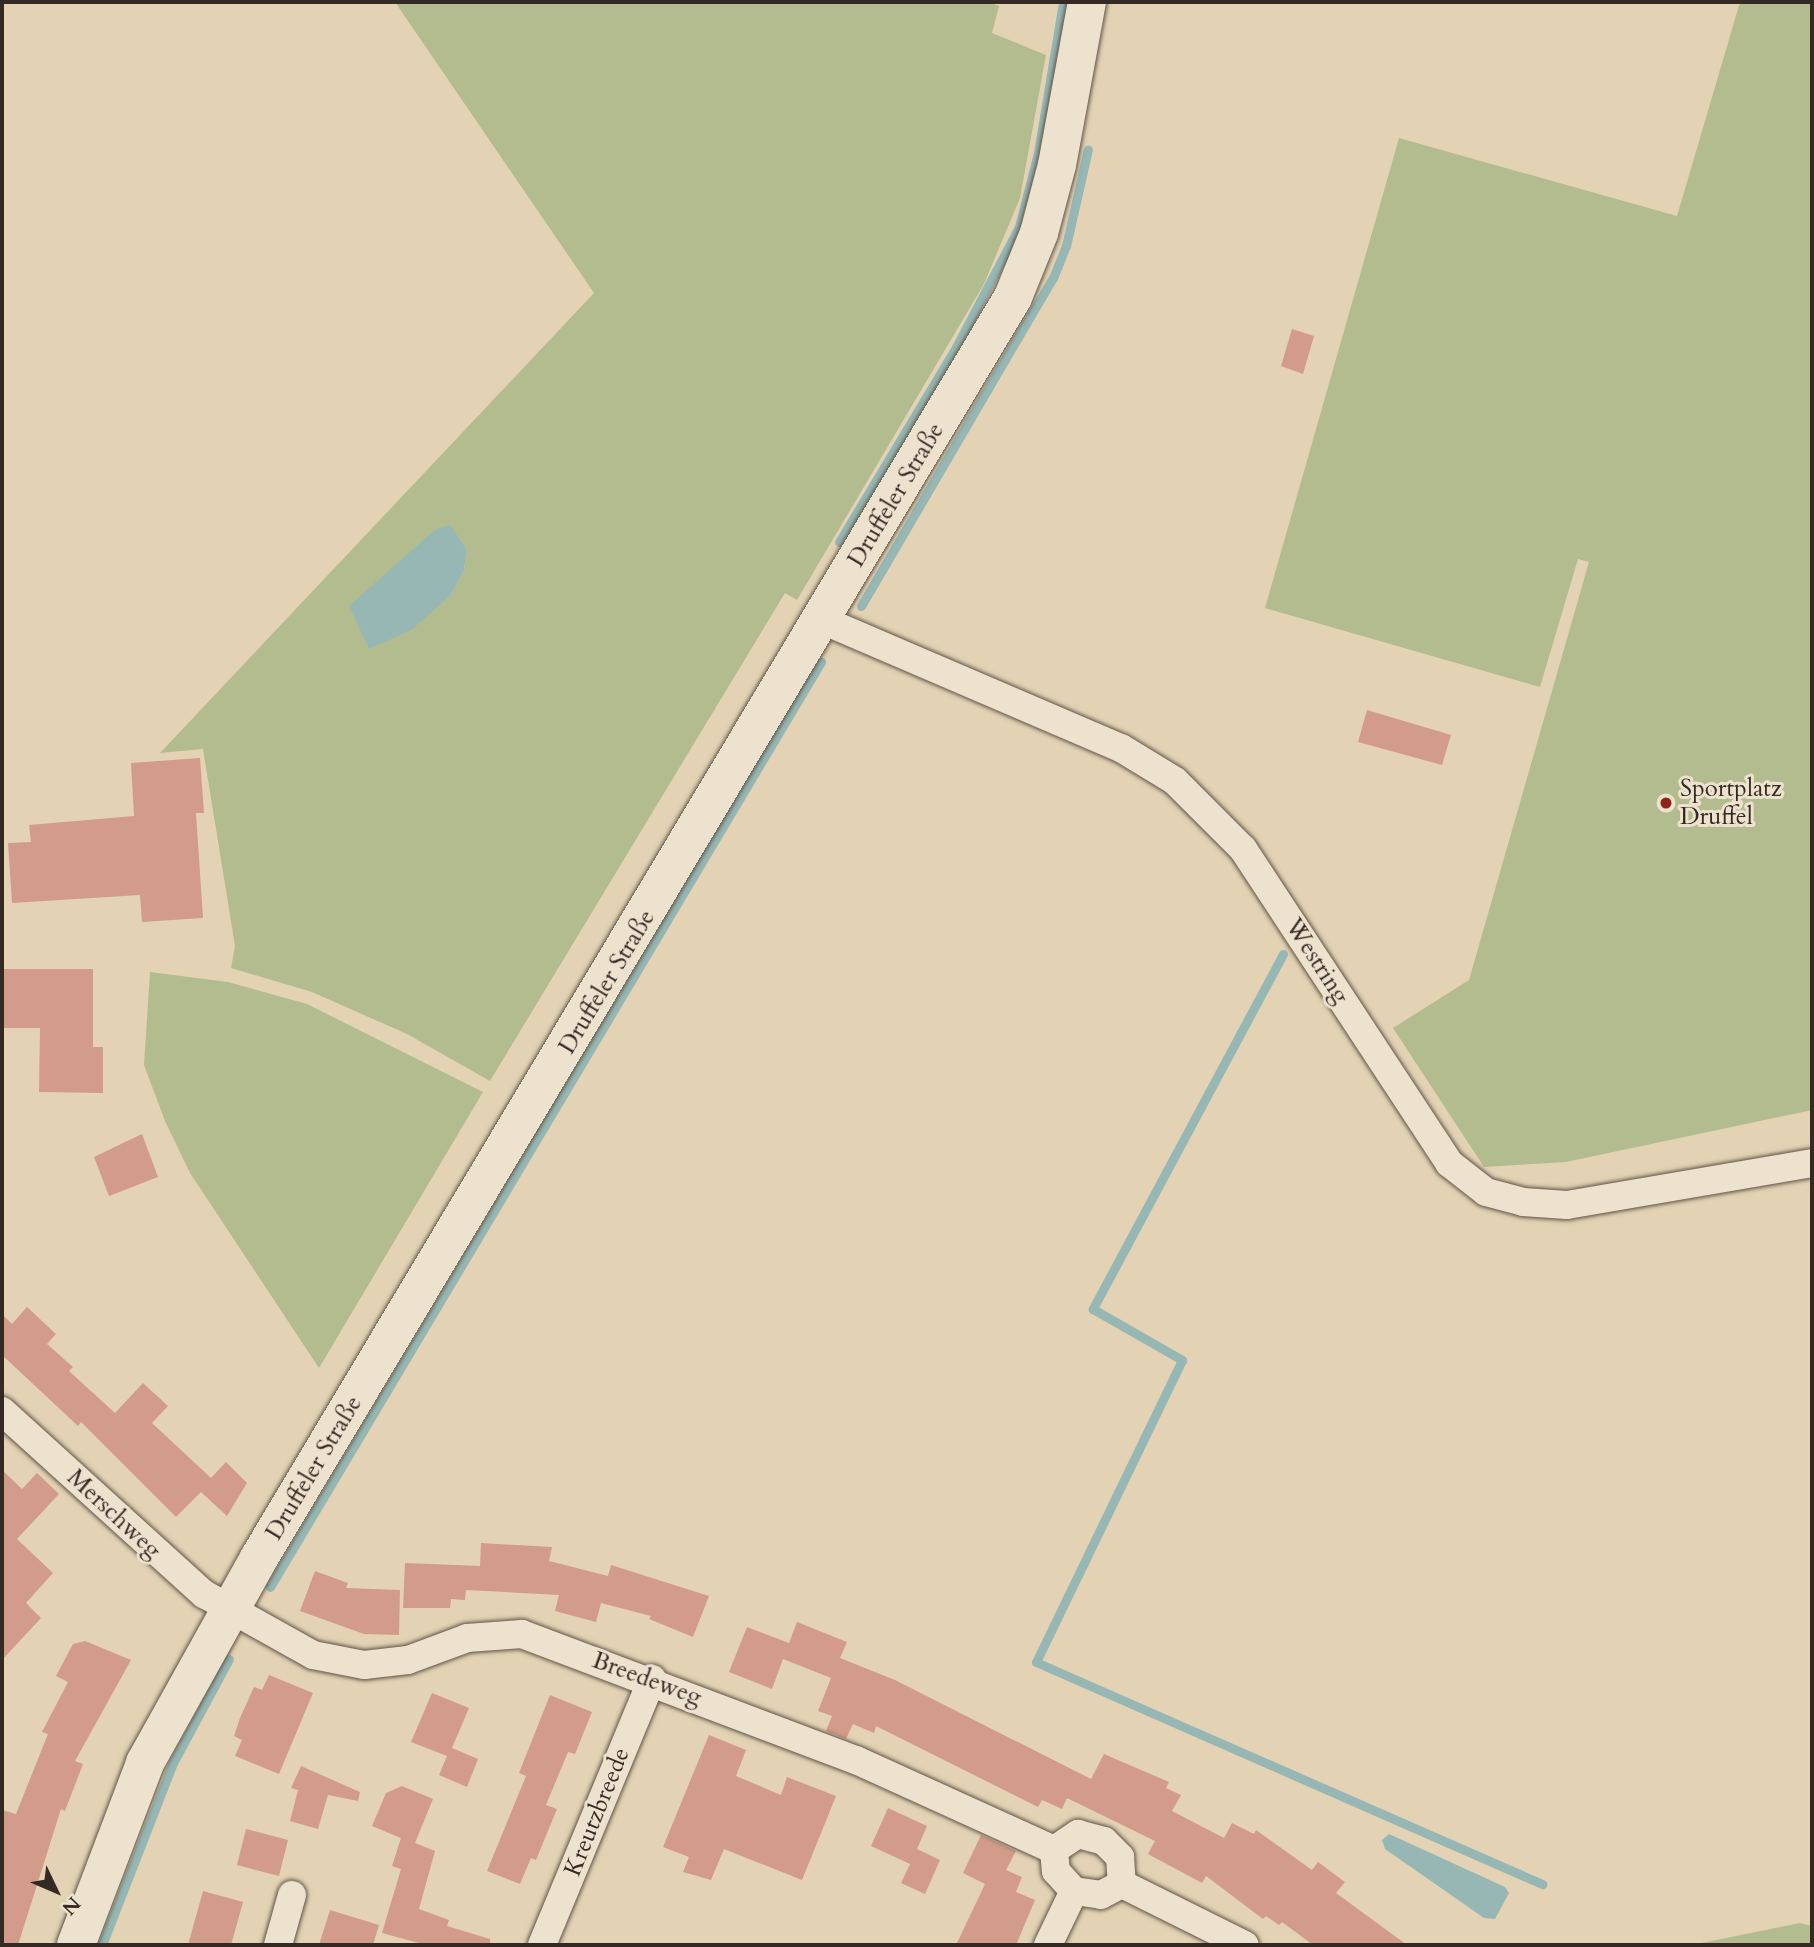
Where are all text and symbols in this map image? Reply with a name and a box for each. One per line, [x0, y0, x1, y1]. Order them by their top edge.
street label: Druffeler Straße [842, 418, 950, 572]
place label: Sportplatz Druffel [1680, 775, 1782, 831]
marker: Sportplatz Druffel [1658, 795, 1674, 811]
street label: Druffeler Straße [553, 905, 661, 1059]
street label: Westring [1279, 913, 1355, 1009]
street label: Druffeler Straße [260, 1391, 368, 1545]
street label: Merschweg [61, 1463, 167, 1565]
street label: Breedeweg [588, 1646, 706, 1712]
street label: Kreutzbreede [558, 1744, 636, 1880]
north arrow [21, 1856, 91, 1926]
text: N [56, 1891, 86, 1921]

